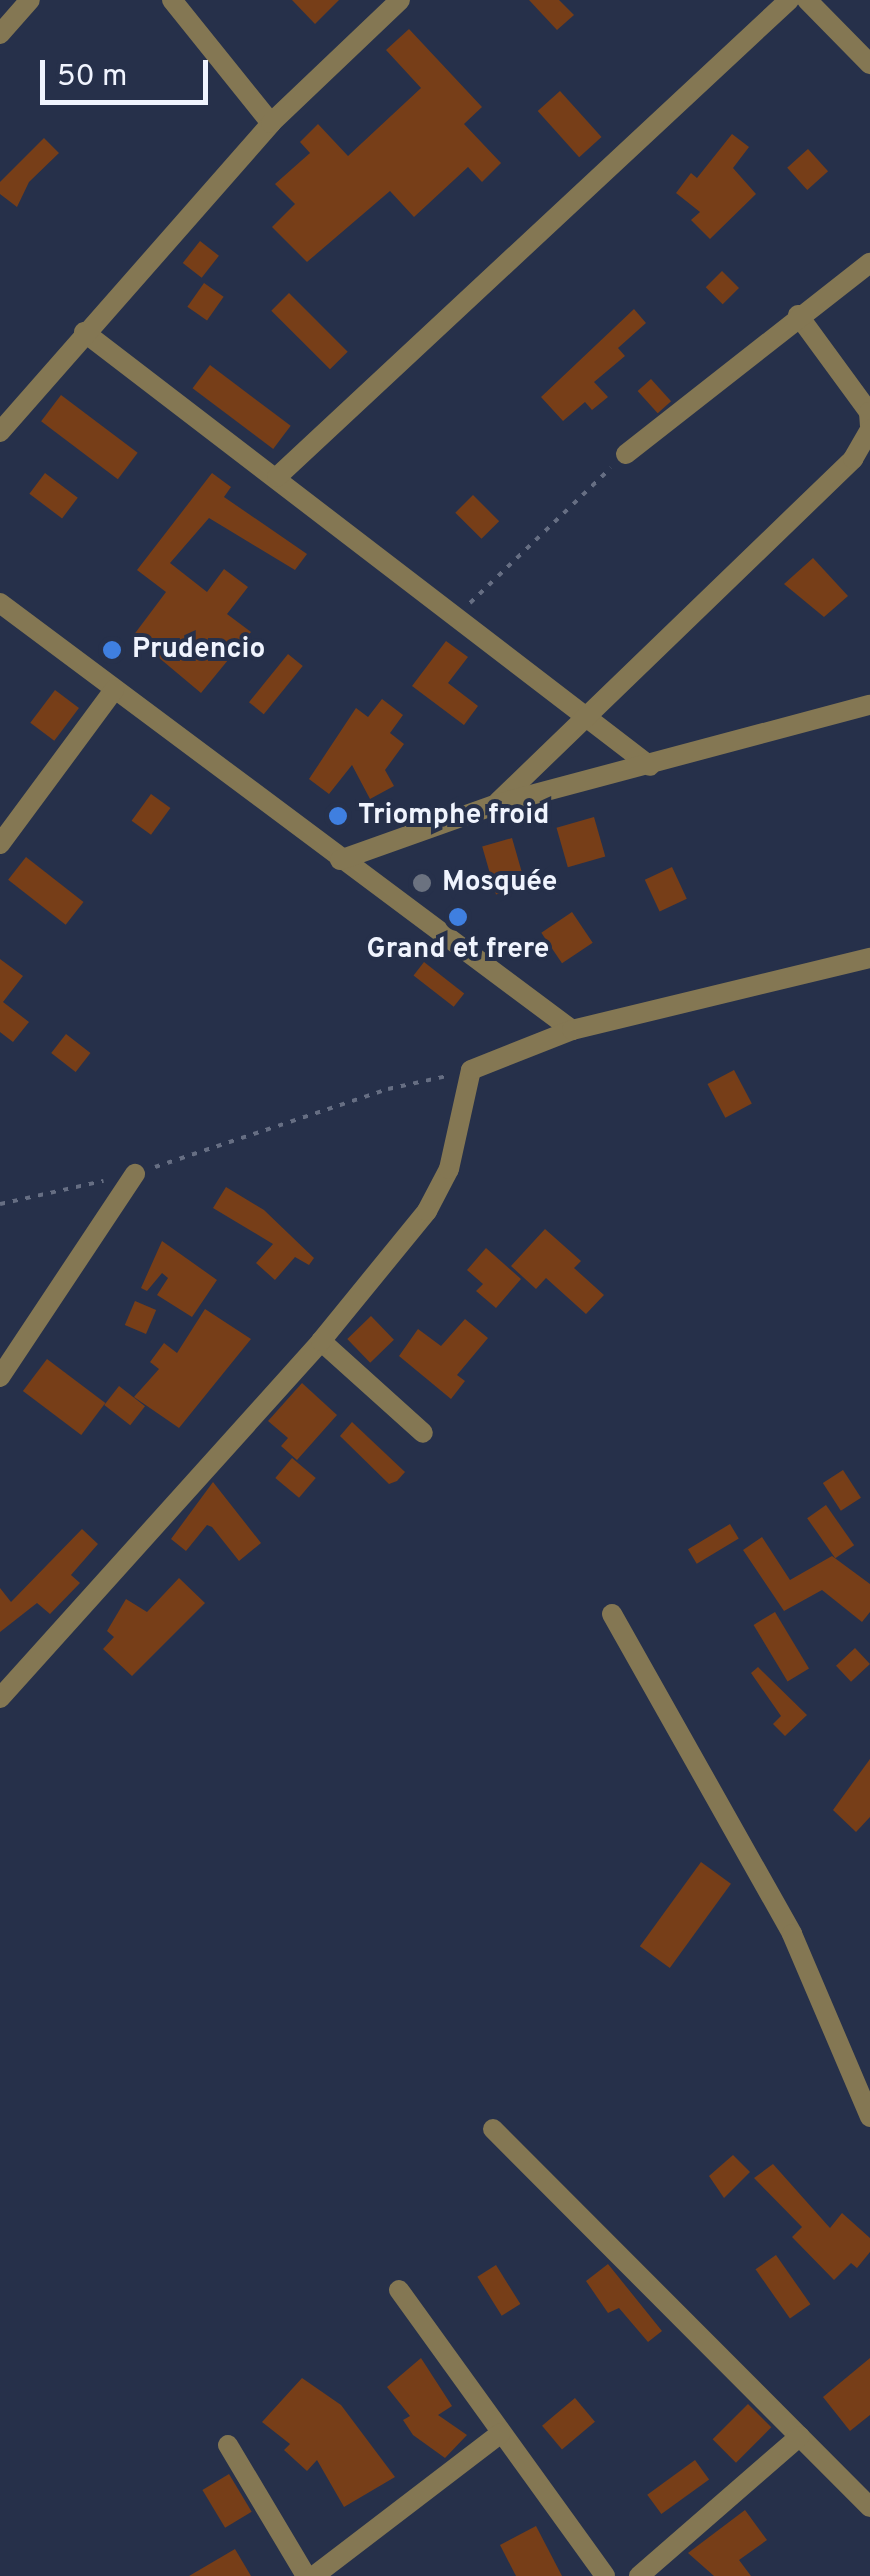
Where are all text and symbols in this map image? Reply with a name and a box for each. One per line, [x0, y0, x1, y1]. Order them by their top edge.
scale bar [45, 40, 212, 102]
text: 50 m [57, 59, 127, 96]
place label: Prudencio [132, 633, 265, 667]
marker: Prudencio [101, 639, 123, 661]
place label: Triomphe froid [358, 799, 549, 833]
marker: Triomphe froid [327, 805, 349, 827]
place label: Mosquée [442, 866, 557, 900]
marker: Mosquée [411, 872, 433, 894]
marker: Grand et frere [447, 906, 469, 928]
place label: Grand et frere [367, 933, 549, 967]

